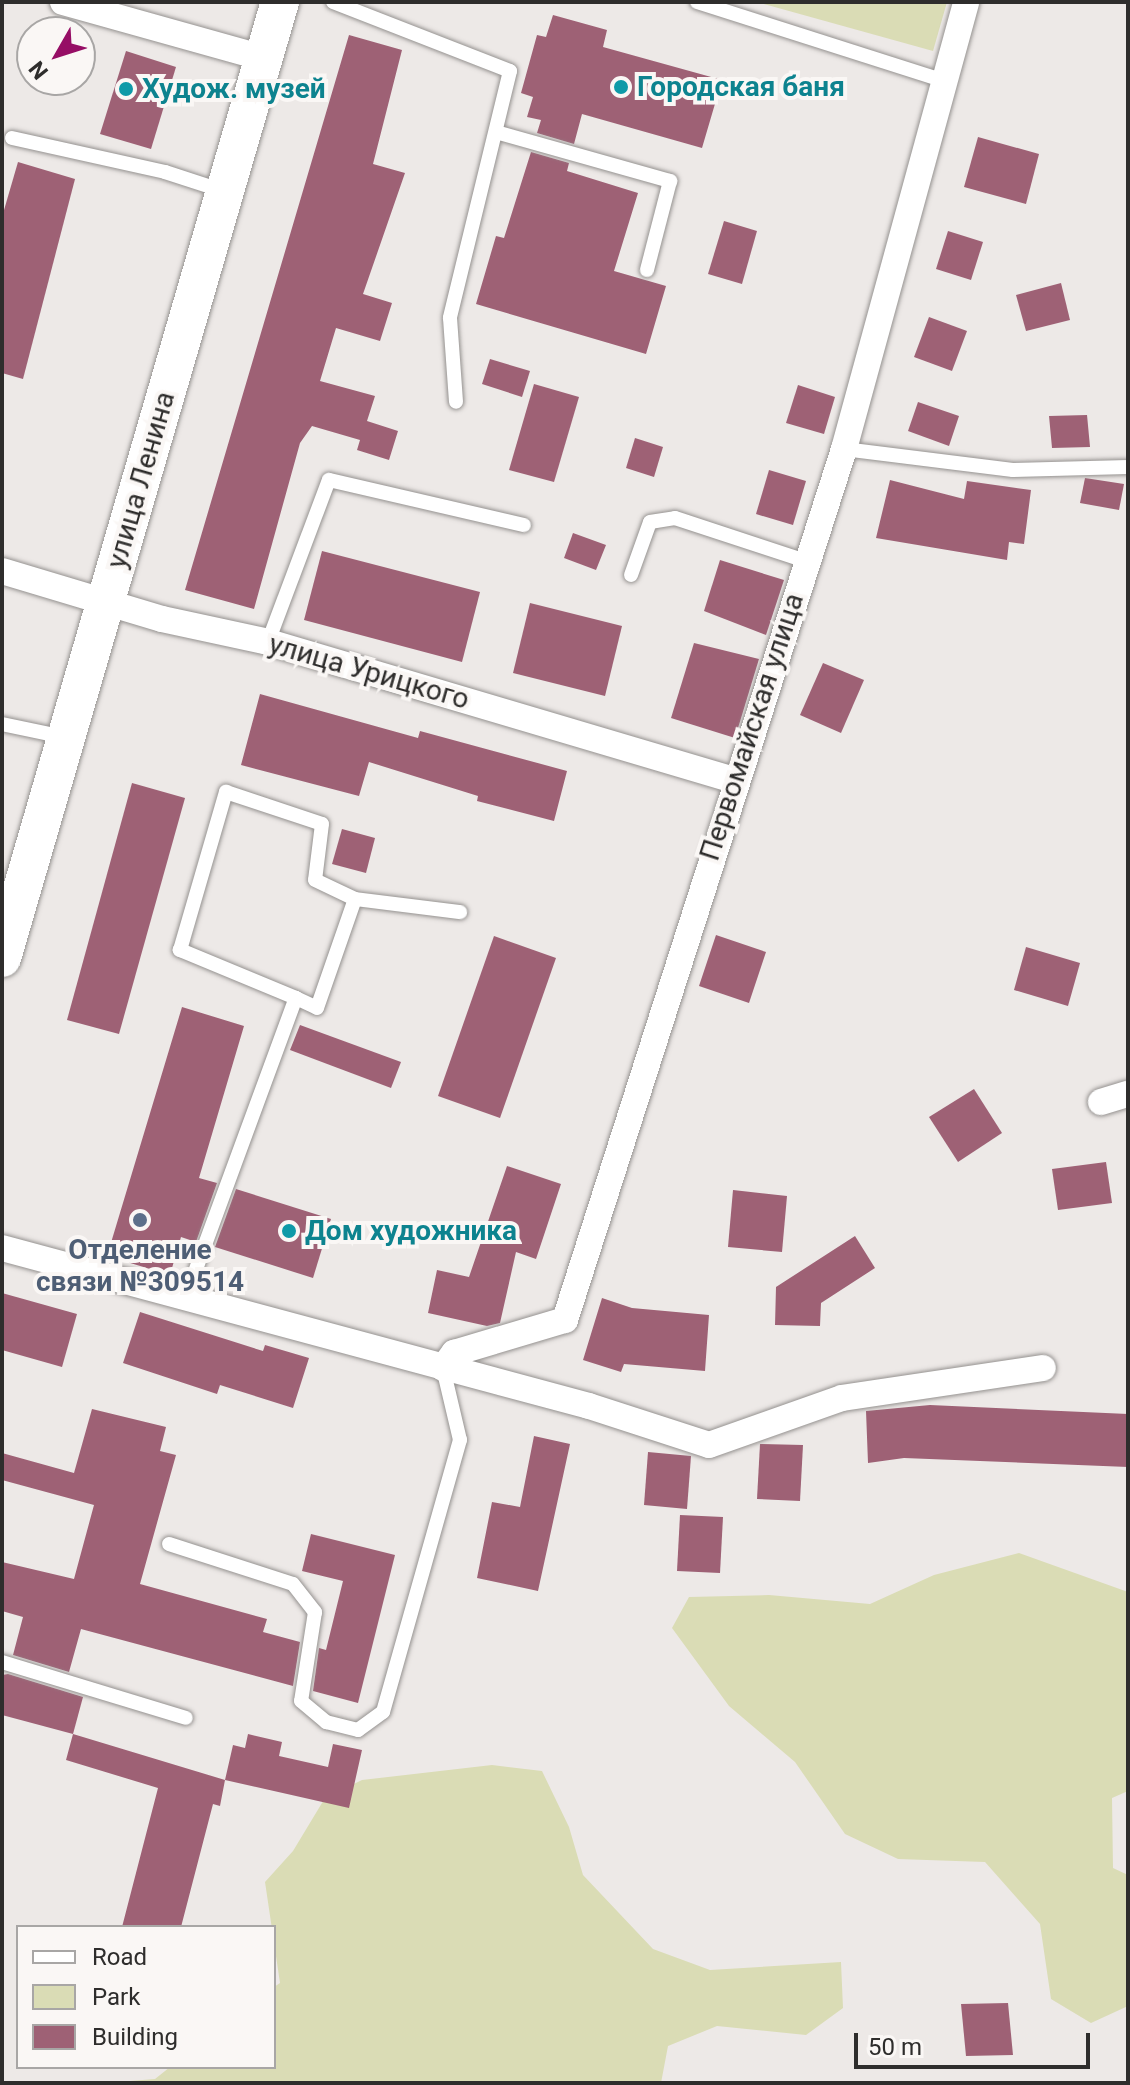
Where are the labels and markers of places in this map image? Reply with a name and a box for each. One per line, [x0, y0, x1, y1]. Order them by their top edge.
place label: Городская баня [637, 70, 845, 104]
place label: Худож. музей [142, 72, 326, 106]
marker: Городская баня [612, 78, 630, 96]
marker: Худож. музей [117, 80, 135, 98]
marker: Отделение связи №309514 [131, 1211, 149, 1229]
place label: Дом художника [305, 1214, 517, 1248]
marker: Дом художника [280, 1222, 298, 1240]
place label: Отделение связи №309514 [36, 1233, 244, 1299]

